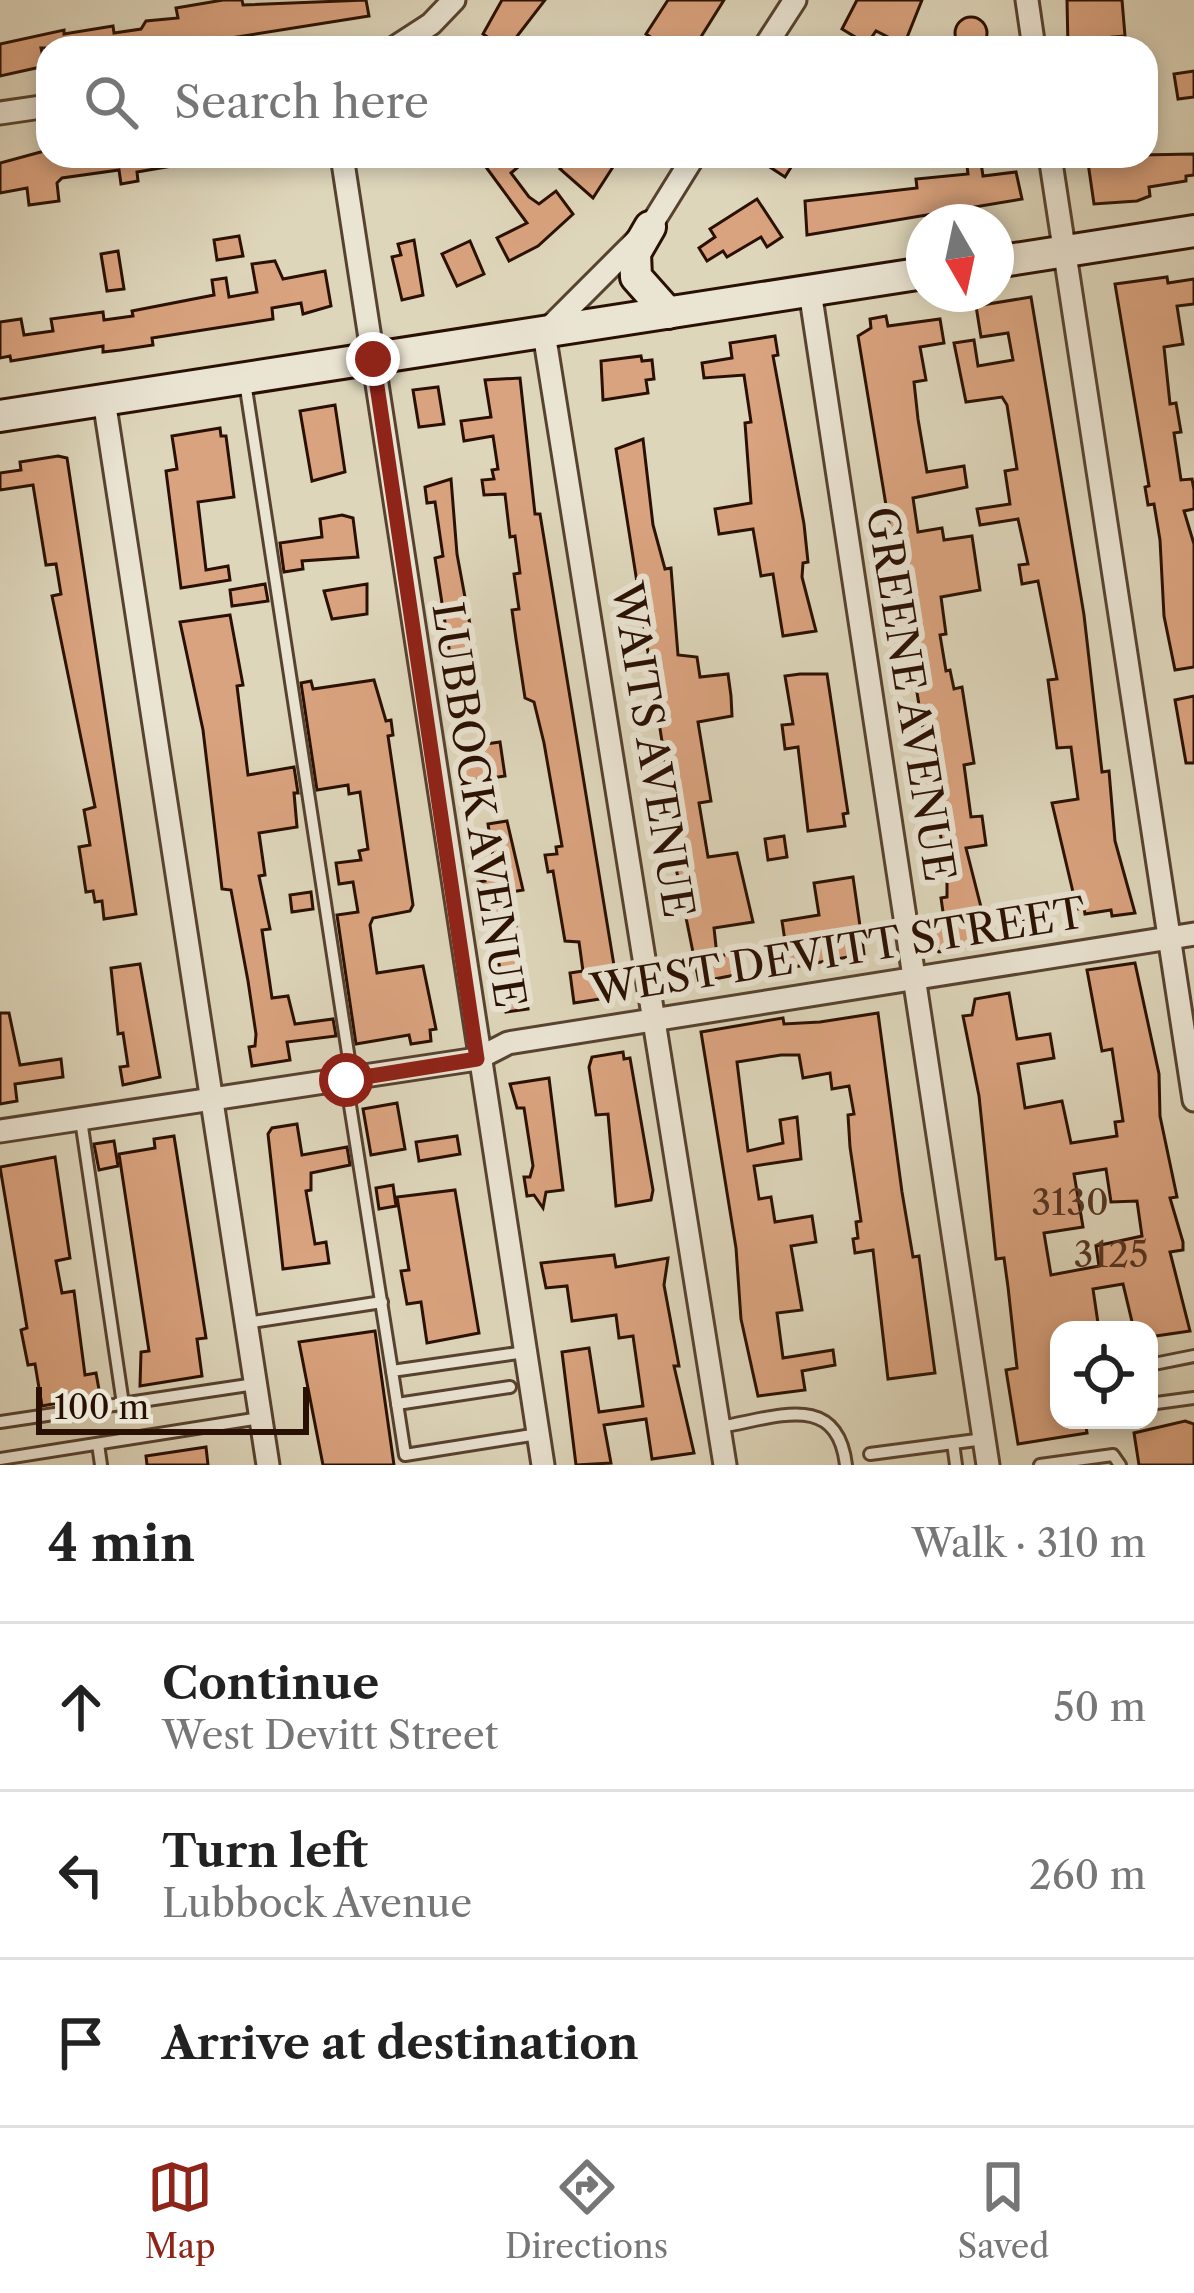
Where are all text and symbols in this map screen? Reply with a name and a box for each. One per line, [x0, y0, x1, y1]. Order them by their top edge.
search box [36, 36, 1158, 168]
icon: search [78, 69, 144, 135]
text: Search here [174, 74, 429, 130]
north arrow [906, 204, 1014, 312]
route end [346, 332, 400, 386]
street label: GREENE AVENUE [856, 503, 966, 885]
street label: WAITS AVENUE [601, 578, 705, 921]
street label: LUBBOCK AVENUE [421, 599, 537, 1011]
street label: WEST DEVITT STREET [586, 886, 1090, 1016]
route start [319, 1053, 373, 1107]
house number: 3130 [1031, 1180, 1109, 1224]
house number: 3125 [1073, 1232, 1149, 1276]
map controls [1050, 1321, 1158, 1429]
button: locate [1050, 1321, 1158, 1429]
scale bar [36, 1381, 309, 1434]
text: 100 m [54, 1387, 149, 1428]
text: 4 min [48, 1512, 195, 1574]
text: Walk · 310 m [912, 1519, 1146, 1567]
text: Continue [162, 1655, 379, 1711]
icon: ahead [48, 1674, 114, 1740]
text: 50 m [1053, 1683, 1146, 1731]
text: West Devitt Street [162, 1711, 498, 1759]
text: Turn left [162, 1823, 368, 1879]
icon: left [48, 1842, 114, 1908]
text: 260 m [1029, 1851, 1146, 1899]
text: Lubbock Avenue [162, 1879, 472, 1927]
icon: arrive [48, 2010, 114, 2076]
text: Arrive at destination [162, 2015, 639, 2071]
tab: Map [145, 2154, 216, 2267]
tab: Directions [505, 2154, 668, 2267]
tab: Saved [958, 2154, 1049, 2267]

